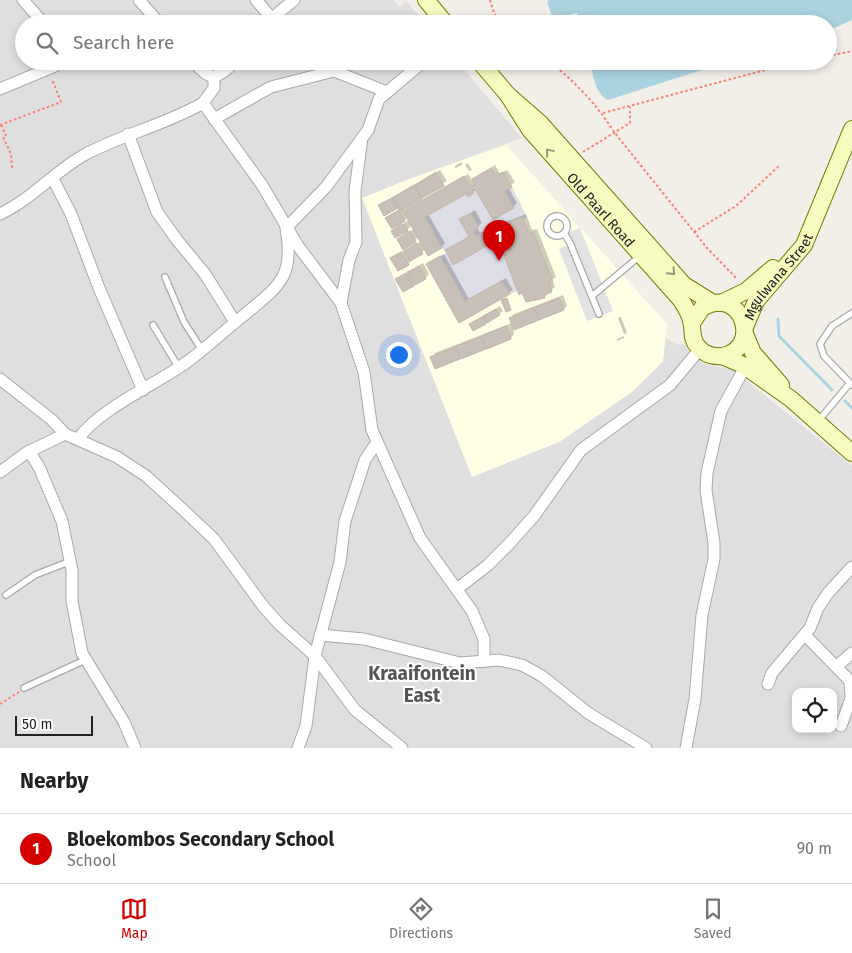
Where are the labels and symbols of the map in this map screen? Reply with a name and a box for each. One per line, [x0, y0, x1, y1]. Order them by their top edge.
one-way arrow [546, 149, 555, 158]
street label: Old Paarl Road [563, 169, 638, 251]
pin: 1 [483, 220, 515, 261]
street label: Mgulwana Street [740, 230, 817, 323]
one-way arrow [666, 267, 675, 276]
your location [386, 342, 412, 368]
district label: Kraaifontein East [368, 662, 476, 707]
scale bar [15, 713, 92, 736]

